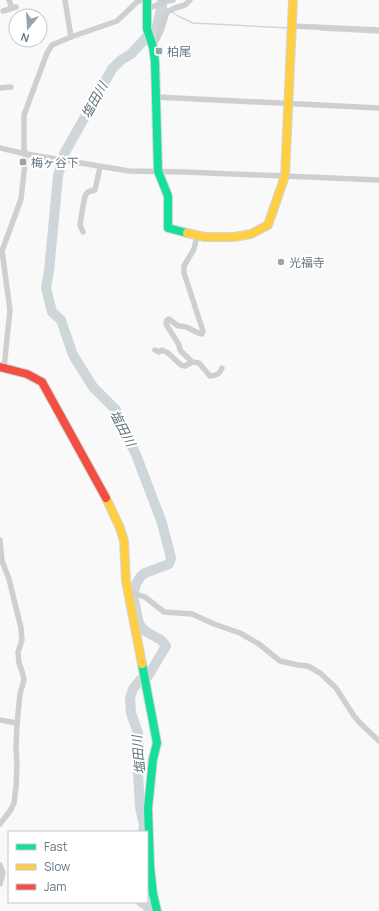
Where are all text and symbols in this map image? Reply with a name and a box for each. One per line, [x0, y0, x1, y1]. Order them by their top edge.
north arrow [8, 8, 48, 48]
text: N [19, 30, 31, 46]
place label: 柏尾 [167, 43, 191, 60]
marker: 柏尾 [154, 46, 164, 56]
water label: 塩田川 [77, 77, 112, 121]
place label: 梅ヶ谷下 [31, 154, 79, 171]
marker: 梅ヶ谷下 [18, 157, 28, 167]
place label: 光福寺 [289, 254, 325, 271]
marker: 光福寺 [276, 257, 286, 267]
water label: 塩田川 [106, 407, 141, 451]
water label: 塩田川 [127, 733, 149, 775]
legend [8, 831, 148, 903]
text: Fast [44, 838, 68, 855]
text: Slow [44, 858, 70, 875]
text: Jam [44, 878, 66, 895]

